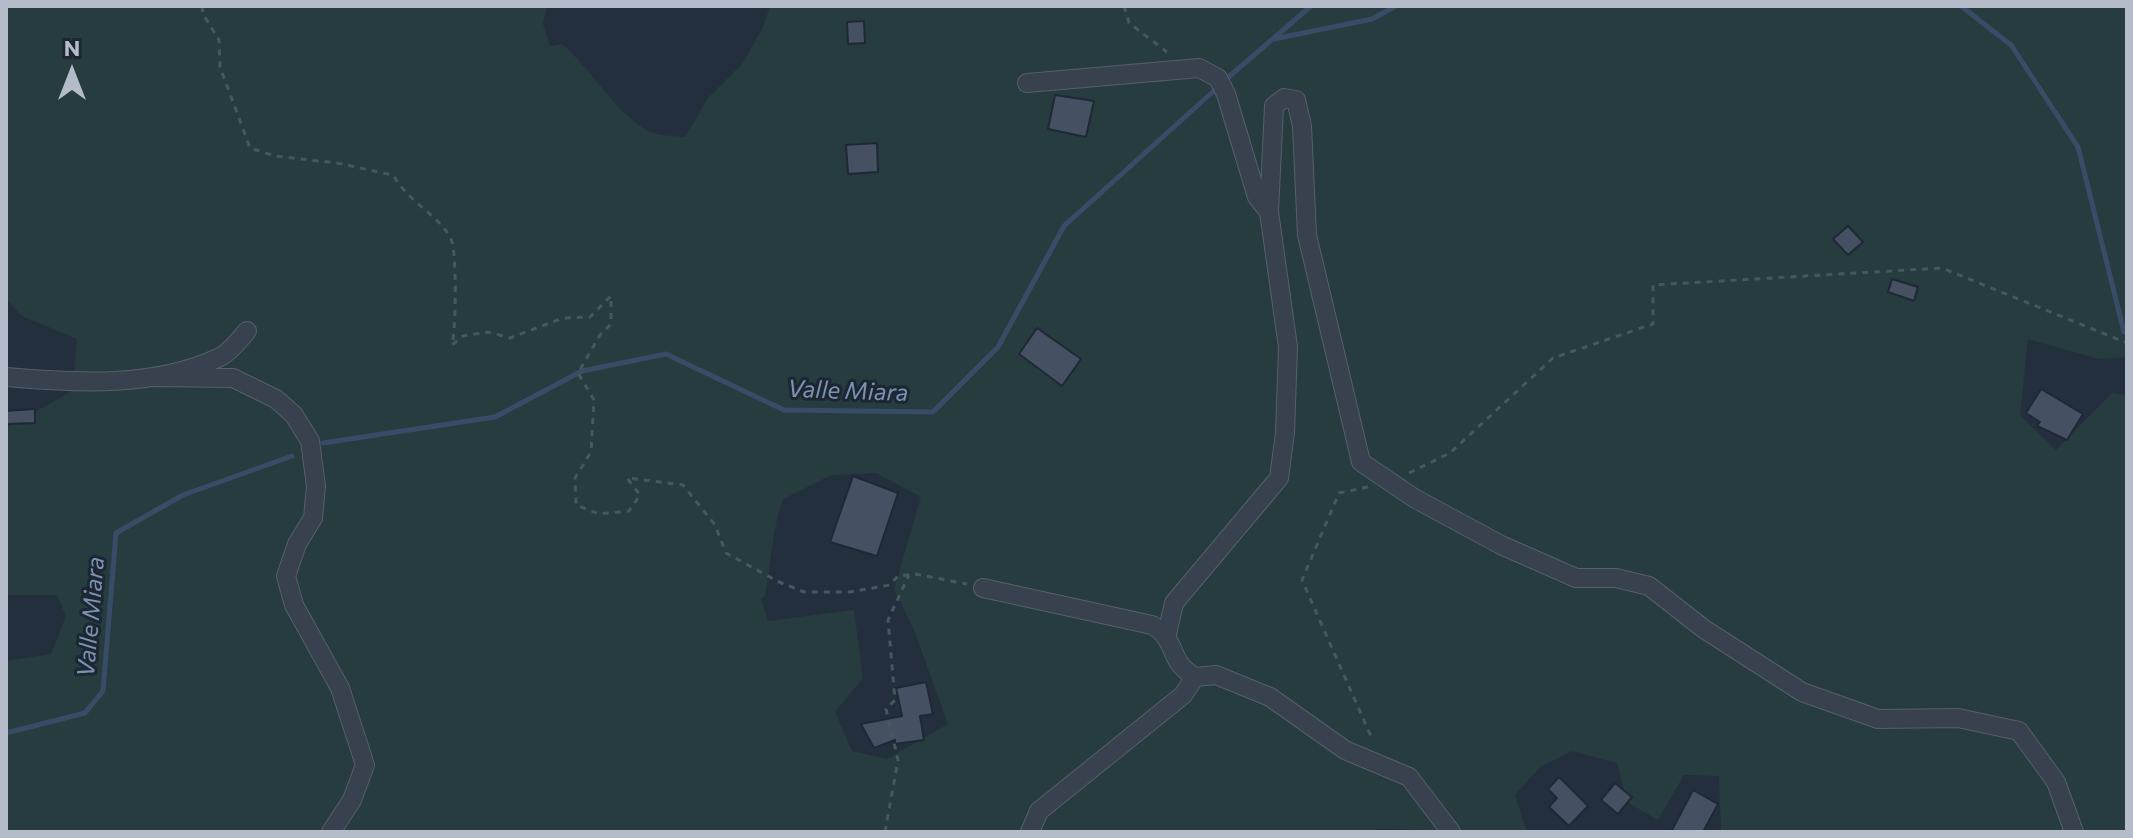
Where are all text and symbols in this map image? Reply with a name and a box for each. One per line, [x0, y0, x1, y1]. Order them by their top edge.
north arrow [32, 32, 112, 112]
text: N [64, 34, 80, 61]
water label: Valle Miara [787, 375, 909, 407]
water label: Valle Miara [71, 556, 111, 678]

